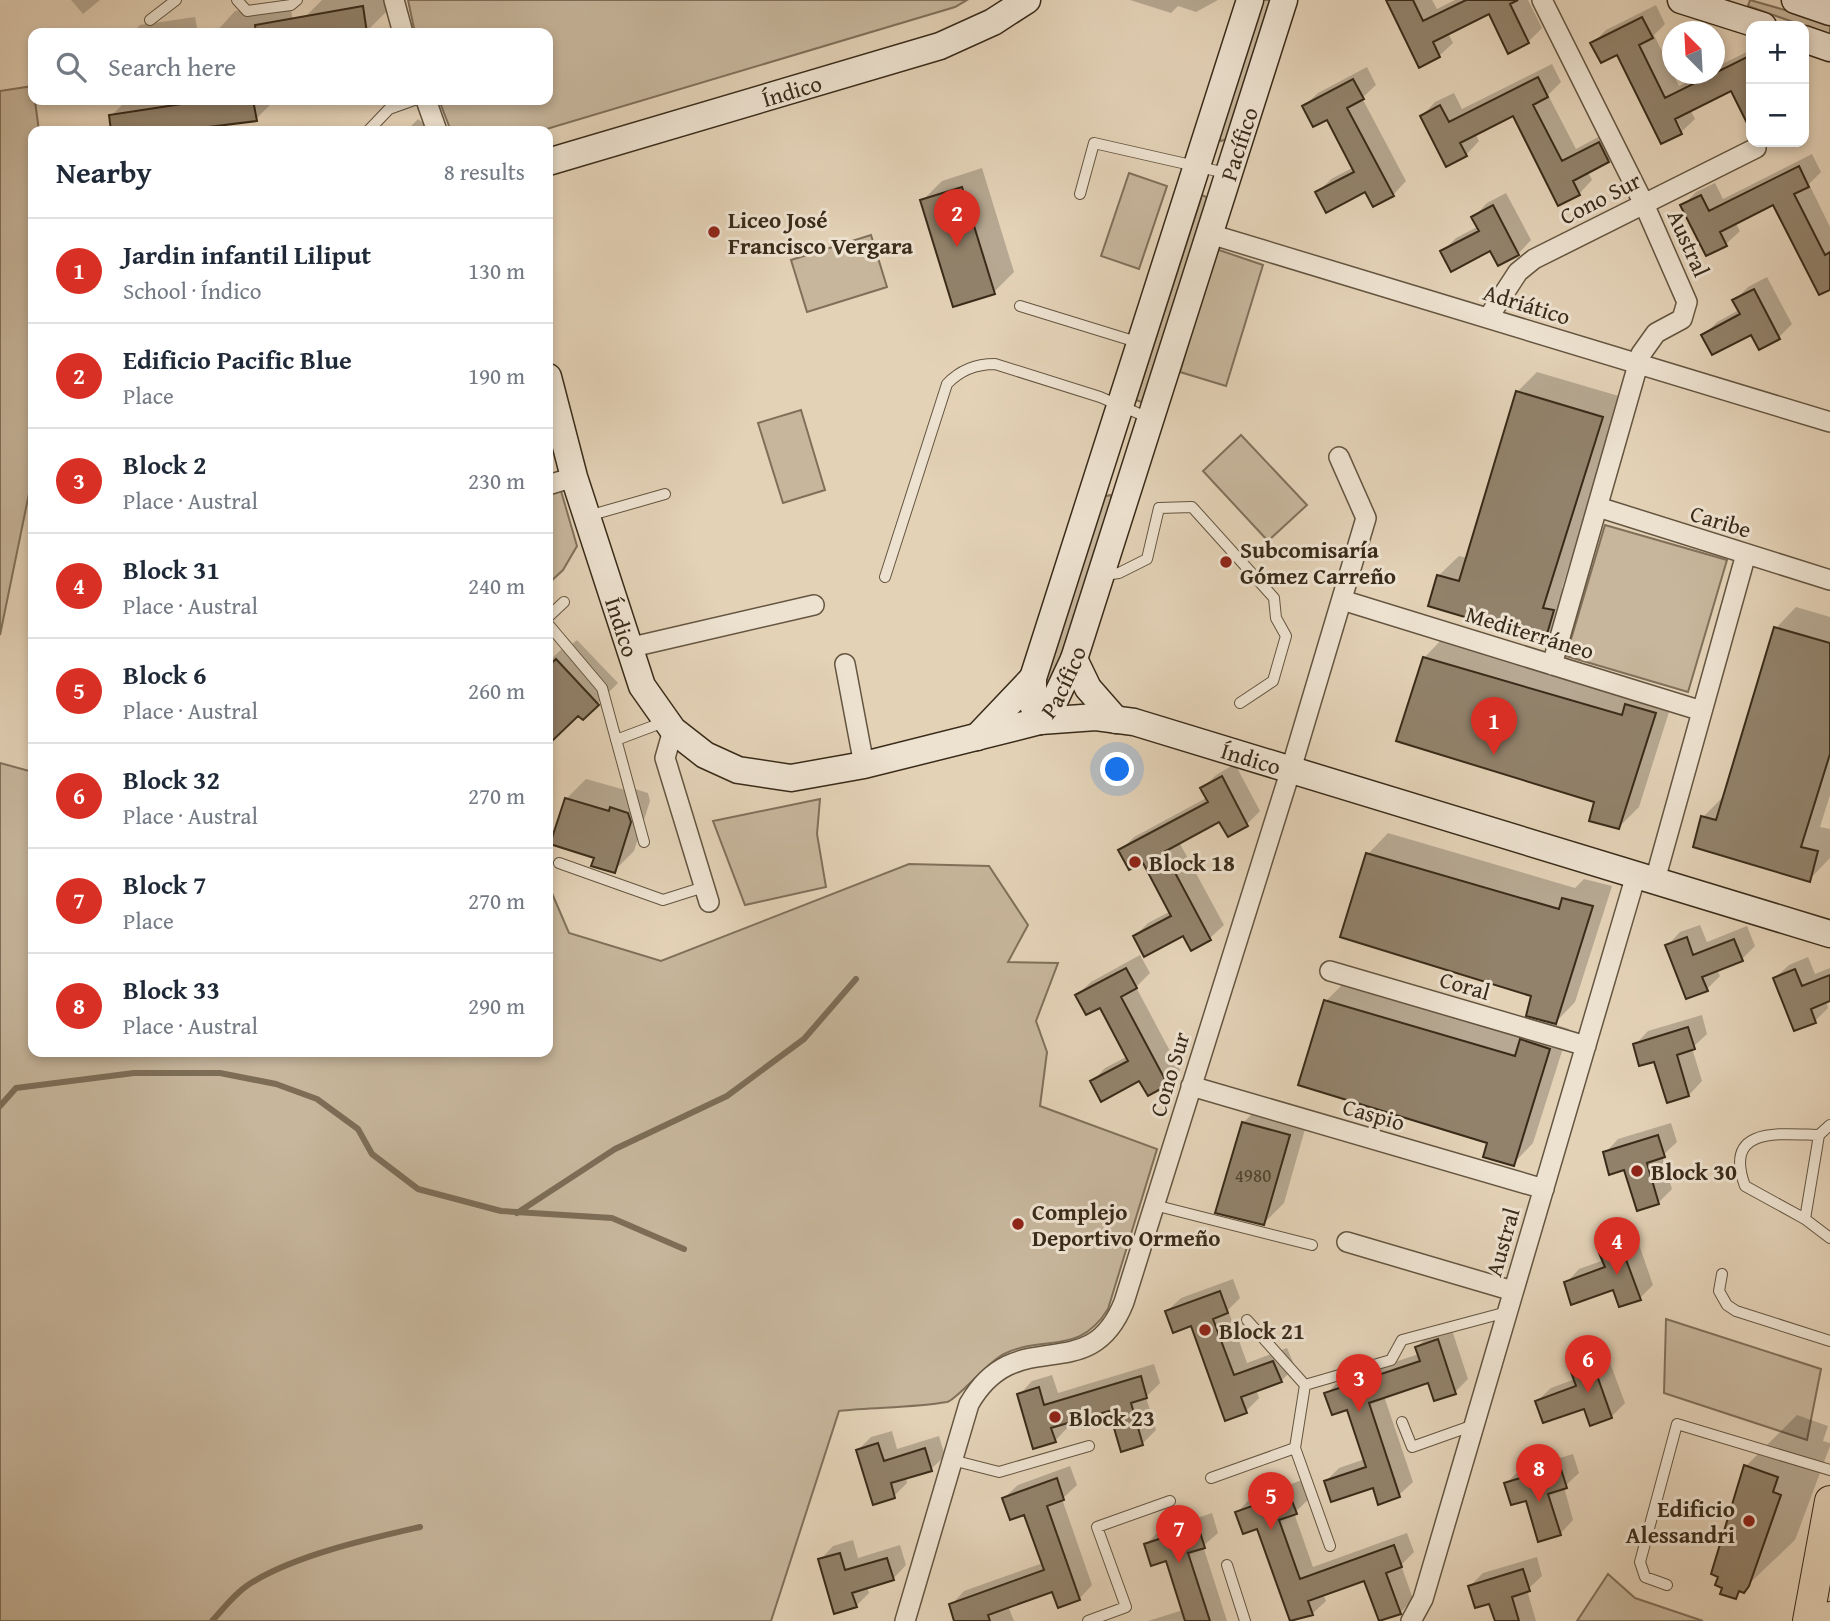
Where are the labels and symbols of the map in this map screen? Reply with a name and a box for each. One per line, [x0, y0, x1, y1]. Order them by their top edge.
north arrow [1662, 21, 1725, 84]
street label: Índico [758, 65, 825, 114]
street label: Pacífico [1211, 103, 1265, 185]
street label: Cono Sur [1554, 163, 1647, 232]
pin: 2 [934, 189, 980, 247]
place label: Liceo José Francisco Vergara [728, 203, 913, 262]
street label: Austral [1660, 204, 1718, 282]
marker: Liceo José Francisco Vergara [706, 224, 722, 240]
street label: Adriático [1479, 275, 1575, 333]
street label: Caribe [1687, 496, 1755, 546]
place label: Subcomisaría Gómez Carreño [1240, 533, 1396, 592]
marker: Subcomisaría Gómez Carreño [1218, 554, 1234, 570]
street label: Índico [598, 593, 648, 661]
street label: Mediterráneo [1462, 597, 1598, 667]
street label: Pacífico [1032, 642, 1094, 725]
pin: 1 [1471, 697, 1517, 755]
street label: Índico [1217, 733, 1285, 782]
your location [1100, 752, 1134, 786]
place label: Block 18 [1149, 846, 1235, 879]
marker: Block 18 [1127, 854, 1143, 870]
street label: Coral [1436, 962, 1494, 1008]
street label: Cono Sur [1140, 1027, 1198, 1120]
street label: Caspio [1339, 1089, 1409, 1139]
place label: Block 30 [1651, 1155, 1737, 1188]
house number: 4980 [1235, 1161, 1271, 1189]
marker: Block 30 [1629, 1163, 1645, 1179]
place label: Complejo Deportivo Ormeño [1032, 1195, 1221, 1254]
street label: Austral [1476, 1204, 1528, 1280]
marker: Complejo Deportivo Ormeño [1010, 1216, 1026, 1232]
pin: 4 [1594, 1217, 1640, 1275]
place label: Block 21 [1219, 1314, 1305, 1347]
marker: Block 21 [1197, 1322, 1213, 1338]
pin: 6 [1565, 1335, 1611, 1393]
pin: 3 [1336, 1354, 1382, 1412]
place label: Block 23 [1069, 1401, 1155, 1434]
marker: Block 23 [1047, 1409, 1063, 1425]
pin: 8 [1516, 1444, 1562, 1502]
pin: 5 [1248, 1472, 1294, 1530]
place label: Edificio Alessandri [1626, 1492, 1735, 1551]
pin: 7 [1156, 1505, 1202, 1563]
marker: Edificio Alessandri [1741, 1513, 1757, 1529]

